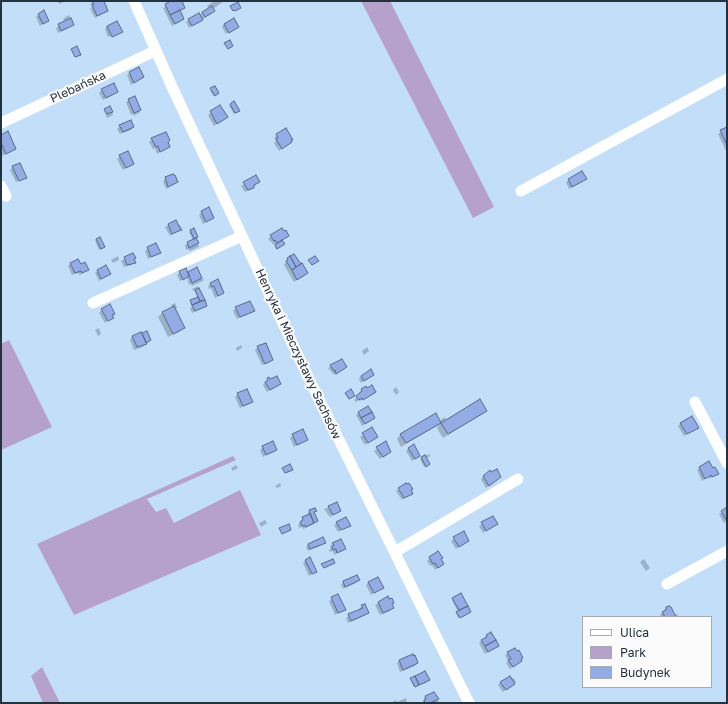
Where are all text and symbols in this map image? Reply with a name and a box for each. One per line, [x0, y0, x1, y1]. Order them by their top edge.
street label: Plebańska [48, 68, 108, 106]
street label: Henryka i Mieczysławy Sachsów [252, 267, 344, 441]
legend [582, 616, 712, 688]
text: Ulica [620, 625, 649, 640]
text: Park [620, 645, 646, 660]
text: Budynek [620, 665, 671, 680]

